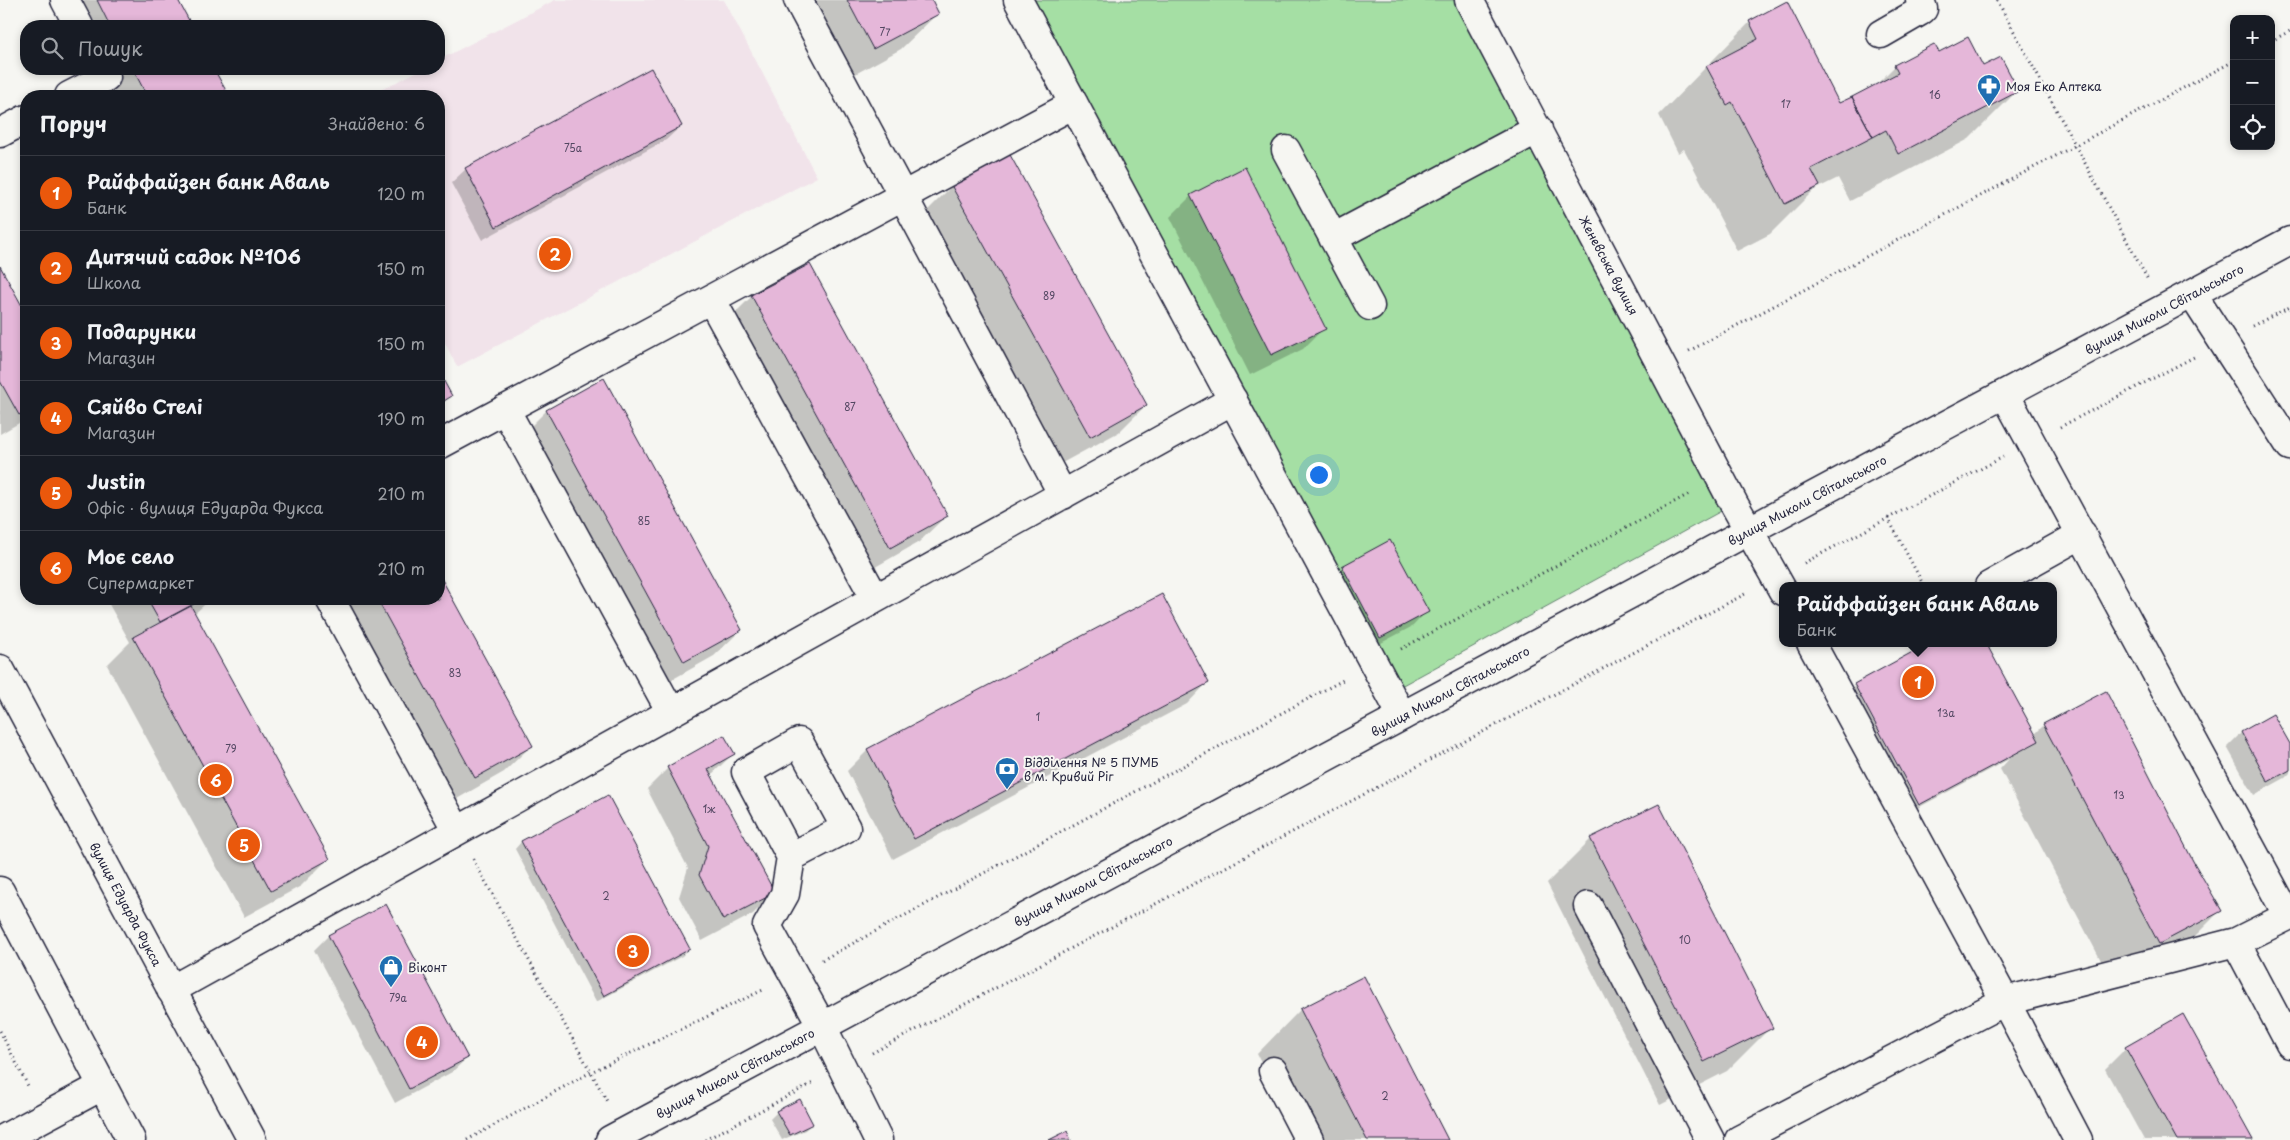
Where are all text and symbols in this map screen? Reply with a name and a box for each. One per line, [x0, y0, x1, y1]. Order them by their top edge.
map controls [2230, 15, 2275, 150]
button: + [2230, 15, 2275, 60]
search box [20, 20, 445, 75]
house number: 77 [879, 24, 891, 39]
icon: search [38, 34, 66, 62]
text: Пошук [78, 34, 143, 62]
button: − [2230, 60, 2275, 105]
pharmacy icon: Моя Еко Аптека [1976, 73, 2002, 107]
place label: Моя Еко Аптека [2006, 77, 2102, 95]
house number: 16 [1929, 87, 1941, 102]
house number: 17 [1781, 96, 1792, 111]
button: locate [2230, 105, 2275, 150]
text: Поруч [40, 107, 107, 139]
text: Знайдено: 6 [328, 111, 425, 135]
house number: 75а [564, 140, 583, 155]
text: Райффайзен банк Аваль [87, 167, 330, 195]
text: 1 [52, 181, 60, 205]
text: 120 m [378, 181, 425, 205]
text: Банк [87, 195, 127, 219]
street label: Женевська вулиця [1575, 212, 1643, 318]
pin: 2 [539, 235, 571, 273]
text: Дитячий садок №106 [87, 242, 301, 270]
text: 2 [50, 256, 62, 280]
text: 150 m [377, 256, 425, 280]
street label: вулиця Миколи Світальського [2082, 259, 2247, 359]
text: Школа [87, 270, 141, 294]
house number: 89 [1043, 288, 1055, 303]
text: Подарунки [87, 317, 196, 345]
text: 3 [51, 331, 61, 355]
text: 150 m [377, 331, 425, 355]
text: Магазин [87, 345, 156, 369]
text: Сяйво Стелі [87, 392, 202, 420]
house number: 87 [844, 399, 856, 414]
text: 4 [51, 406, 61, 430]
text: 190 m [377, 406, 425, 430]
text: Магазин [87, 420, 156, 444]
street label: вулиця Миколи Світальського [1725, 450, 1890, 550]
your location [1306, 462, 1332, 488]
text: Justin [87, 467, 146, 495]
text: 5 [51, 481, 61, 505]
text: 210 m [377, 481, 425, 505]
text: Офіс · вулиця Едуарда Фукса [87, 495, 323, 519]
house number: 85 [638, 513, 650, 528]
text: Моє село [87, 542, 174, 570]
text: 6 [50, 556, 62, 580]
text: 210 m [377, 556, 425, 580]
text: Супермаркет [87, 570, 194, 594]
popup [1779, 582, 2057, 647]
text: Райффайзен банк Аваль [1797, 589, 2039, 617]
text: Банк [1797, 617, 1836, 641]
street label: вулиця Миколи Світальського [1368, 641, 1533, 741]
pin: 1 [1902, 663, 1934, 701]
house number: 83 [449, 665, 461, 680]
house number: 13а [1937, 705, 1955, 720]
house number: 1 [1036, 709, 1040, 724]
house number: 79 [225, 741, 237, 756]
place label: Відділення № 5 ПУМБ в м. Кривий Ріг [1024, 753, 1159, 785]
bank icon: Відділення № 5 ПУМБ в м. Кривий Ріг [994, 756, 1020, 790]
pin: 6 [200, 761, 232, 799]
house number: 13 [2113, 787, 2125, 802]
house number: 1ж [703, 801, 716, 816]
pin: 5 [228, 826, 260, 864]
street label: вулиця Миколи Світальського [1011, 831, 1176, 931]
street label: вулиця Едуарда Фукса [86, 839, 167, 970]
house number: 2 [602, 888, 610, 903]
pin: 3 [617, 932, 649, 970]
house number: 10 [1679, 932, 1691, 947]
shop icon: Віконт [378, 954, 404, 988]
place label: Віконт [408, 958, 447, 976]
house number: 79а [389, 990, 408, 1005]
pin: 4 [406, 1023, 438, 1061]
street label: вулиця Миколи Світальського [653, 1023, 818, 1123]
house number: 2 [1381, 1088, 1389, 1103]

